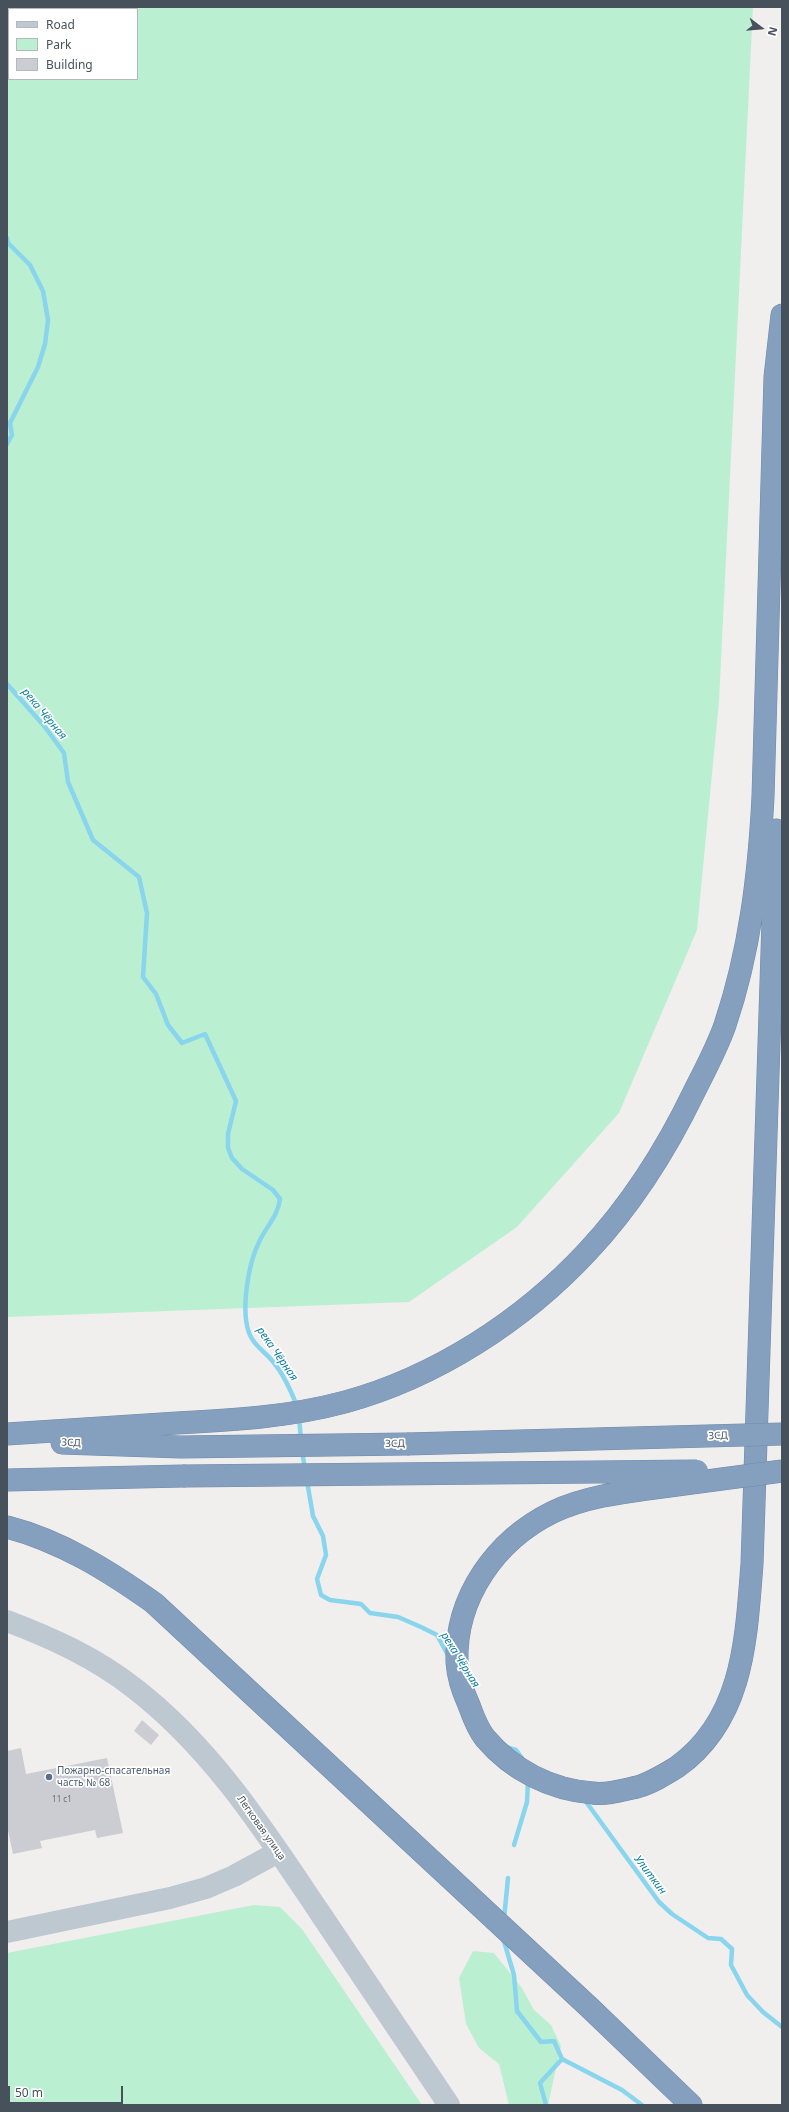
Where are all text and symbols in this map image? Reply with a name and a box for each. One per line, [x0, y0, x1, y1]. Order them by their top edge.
legend [8, 8, 138, 80]
north arrow [741, 8, 781, 48]
text: Road [46, 16, 75, 33]
text: N [765, 25, 781, 38]
text: Park [46, 36, 71, 53]
text: Building [46, 56, 93, 73]
water label: река Чёрная [19, 686, 69, 742]
water label: река Чёрная [254, 1325, 300, 1383]
street label: ЗСД [708, 1430, 728, 1442]
street label: ЗСД [61, 1437, 81, 1449]
street label: ЗСД [385, 1438, 405, 1450]
water label: река Чёрная [438, 1630, 482, 1690]
place label: Пожарно-спасательная часть № 68 [57, 1765, 170, 1788]
marker: Пожарно-спасательная часть № 68 [44, 1772, 54, 1782]
street label: Легковая улица [234, 1793, 288, 1863]
house number: 11 с1 [52, 1795, 72, 1805]
water label: Улиткин [631, 1853, 669, 1897]
scale bar [10, 2078, 125, 2104]
text: 50 m [15, 2084, 43, 2101]

